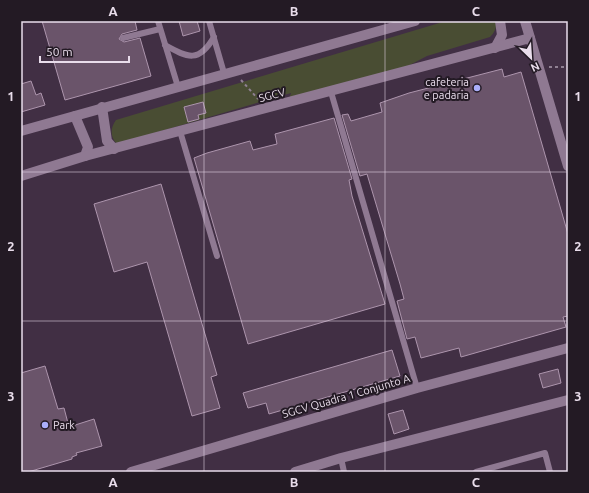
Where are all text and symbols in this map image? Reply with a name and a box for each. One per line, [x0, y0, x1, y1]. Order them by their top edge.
text: A [108, 4, 118, 18]
text: B [290, 4, 299, 18]
text: C [472, 4, 481, 18]
scale bar [40, 38, 129, 64]
north arrow [511, 38, 551, 78]
text: 50 m [46, 45, 73, 58]
text: N [529, 60, 541, 74]
place label: cafeteria e padaria [424, 76, 469, 101]
marker: cafeteria e padaria [472, 83, 482, 93]
street label: SGCV [257, 86, 287, 104]
text: 1 [7, 89, 15, 103]
text: 1 [574, 89, 582, 103]
text: 2 [7, 239, 15, 253]
text: 2 [574, 239, 582, 253]
street label: SGCV Quadra 1 Conjunto A [281, 372, 412, 420]
text: 3 [7, 389, 15, 403]
text: 3 [574, 389, 582, 403]
place label: Park [53, 419, 75, 431]
marker: Park [40, 420, 50, 430]
text: A [108, 475, 118, 489]
text: B [290, 475, 299, 489]
text: C [472, 475, 481, 489]

